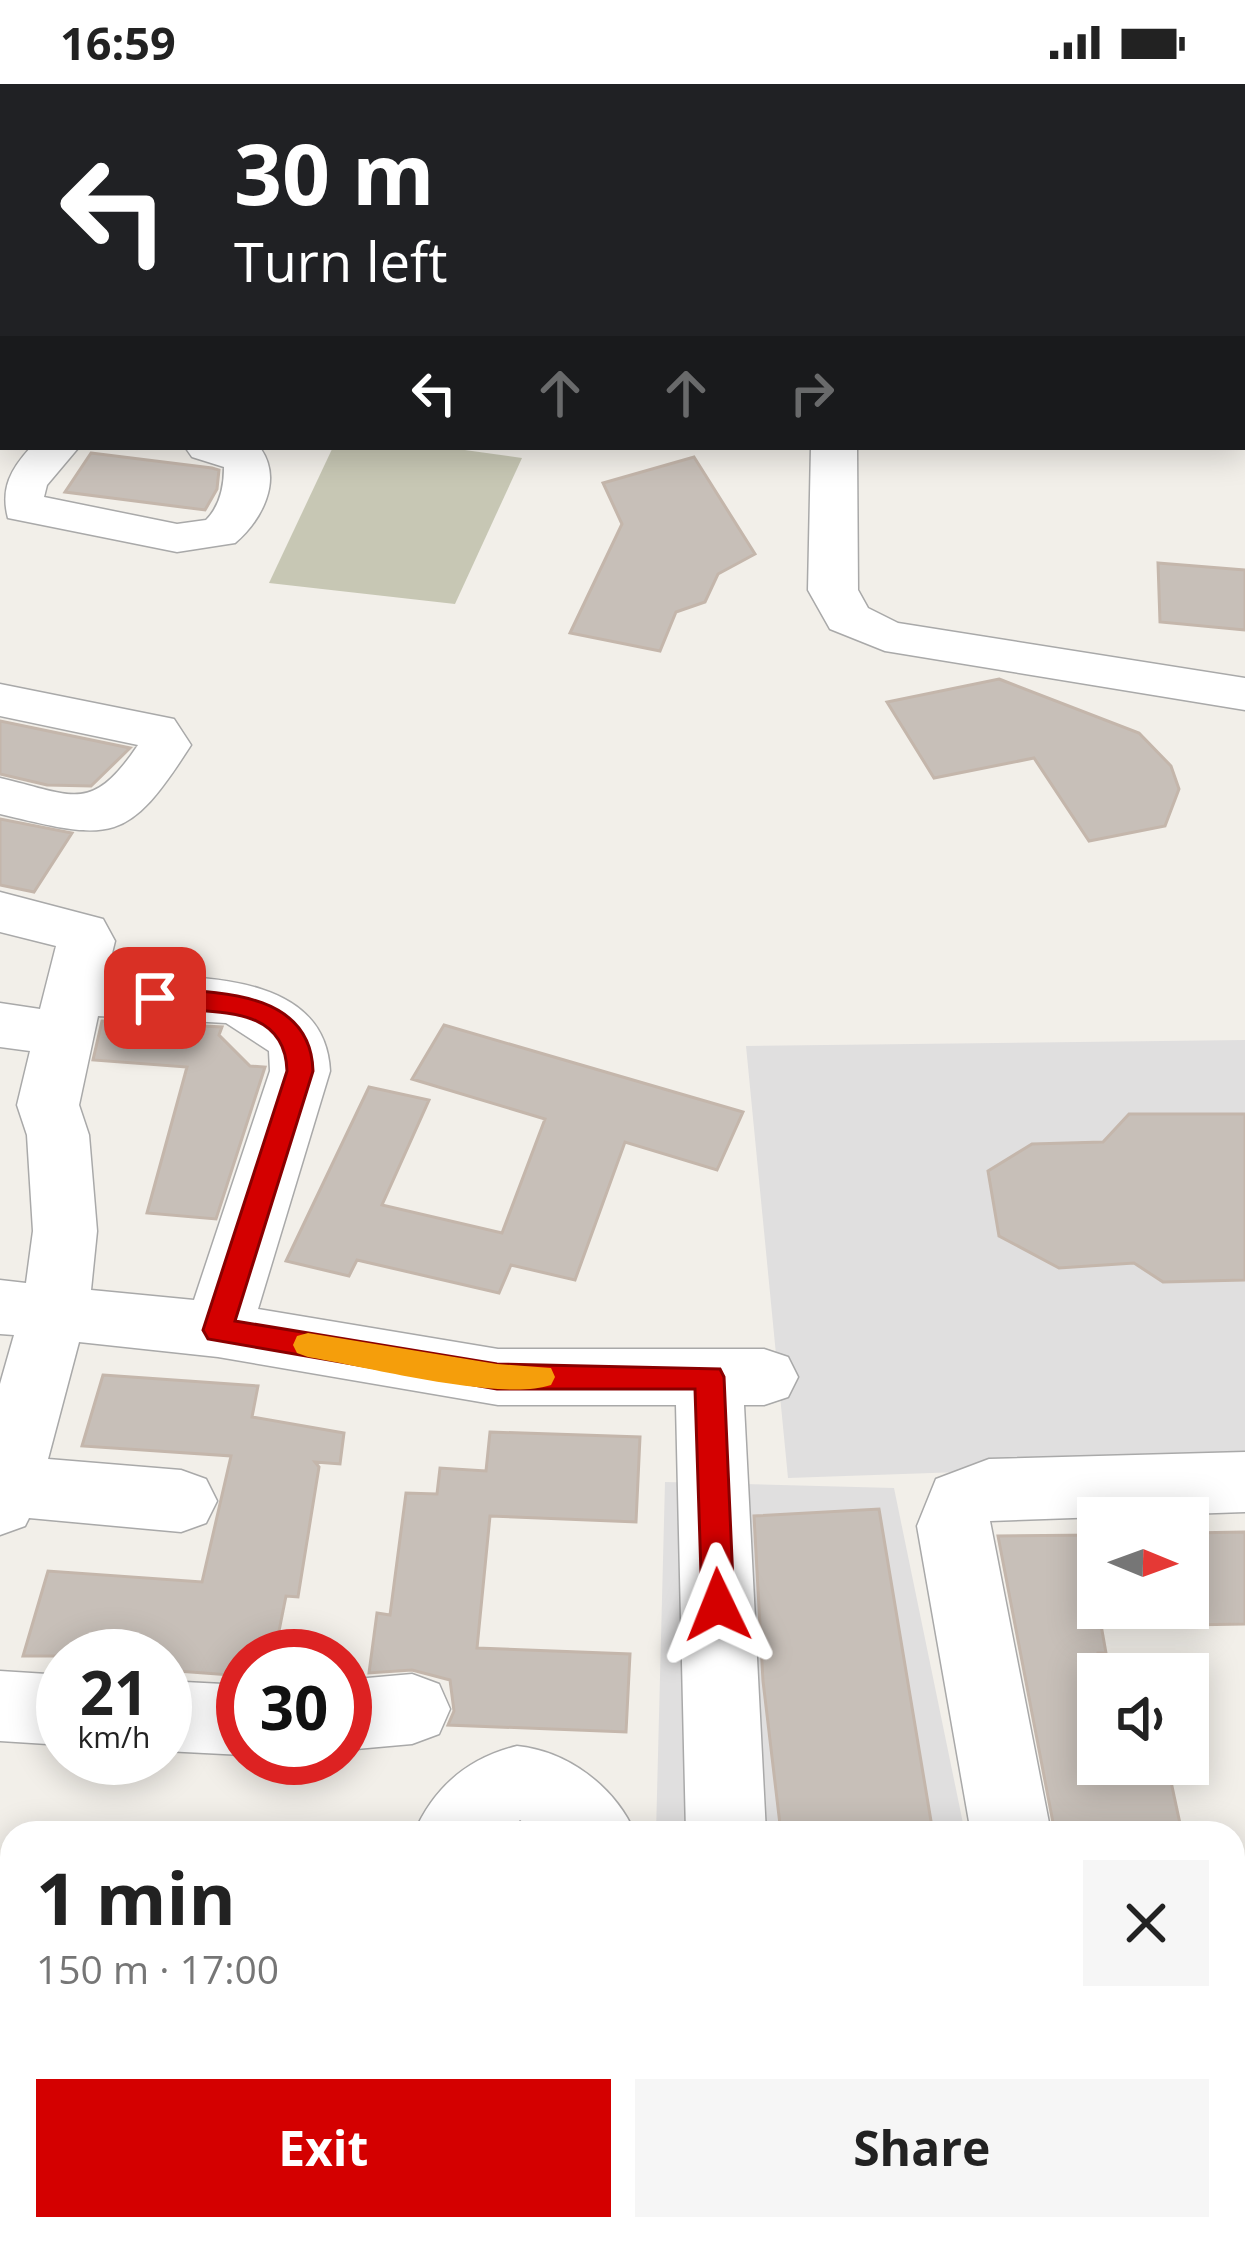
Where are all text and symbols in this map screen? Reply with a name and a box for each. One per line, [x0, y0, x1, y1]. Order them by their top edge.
text: 16:59 [60, 12, 176, 73]
text: 30 m [234, 115, 434, 230]
icon: left [36, 132, 192, 288]
text: Turn left [234, 224, 447, 298]
icon: left [401, 360, 467, 426]
icon: ahead [527, 360, 593, 426]
icon: ahead [653, 360, 719, 426]
icon: right [779, 360, 845, 426]
pin [104, 947, 206, 1049]
icon: arrive [122, 965, 188, 1031]
north arrow [1077, 1497, 1209, 1629]
map controls [1077, 1497, 1209, 1785]
position arrow [655, 1542, 781, 1668]
speed limit sign: 30 [216, 1629, 372, 1785]
text: 21 [80, 1651, 148, 1733]
button: sound [1077, 1653, 1209, 1785]
text: km/h [78, 1716, 150, 1757]
text: 1 min [36, 1848, 236, 1946]
button: close [1083, 1860, 1209, 1986]
text: 150 m · 17:00 [36, 1942, 279, 1995]
button: Exit [36, 2079, 611, 2217]
button: Share [635, 2079, 1209, 2217]

